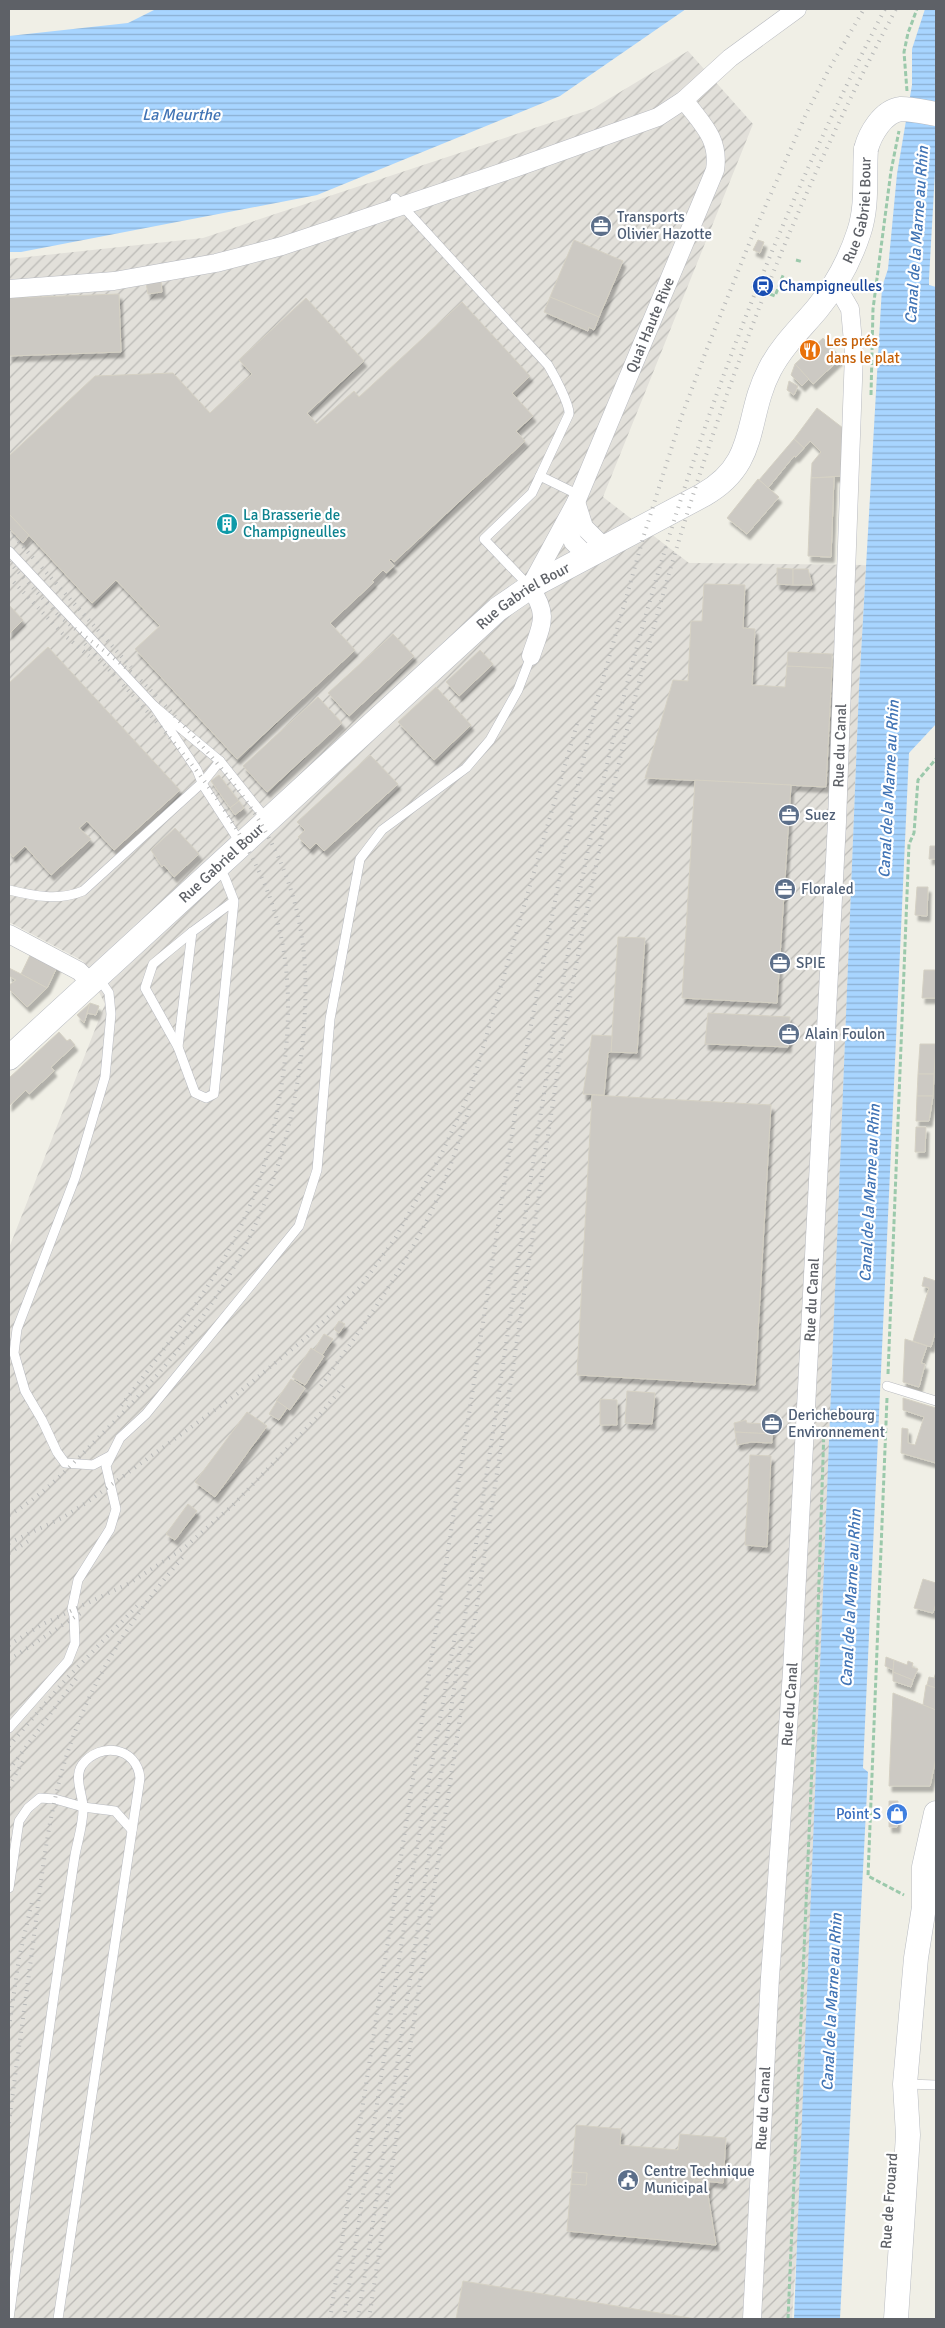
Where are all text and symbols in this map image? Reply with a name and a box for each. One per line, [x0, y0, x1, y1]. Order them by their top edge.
water label: La Meurthe [142, 105, 221, 125]
water label: Canal de la Marne au Rhin [901, 144, 933, 325]
street label: Rue Gabriel Bour [839, 156, 875, 266]
place label: Transports Olivier Hazotte [617, 208, 712, 243]
office icon: Transports Olivier Hazotte [589, 214, 613, 238]
street label: Quai Haute Rive [622, 274, 678, 375]
station icon: Champigneulles [751, 274, 775, 298]
place label: Champigneulles [779, 277, 883, 295]
place label: Les prés dans le plat [826, 332, 900, 367]
restaurant icon: Les prés dans le plat [798, 338, 822, 362]
place label: La Brasserie de Champigneulles [243, 506, 347, 541]
building icon: La Brasserie de Champigneulles [215, 512, 239, 536]
street label: Rue Gabriel Bour [473, 558, 573, 633]
water label: Canal de la Marne au Rhin [874, 698, 904, 878]
street label: Rue du Canal [829, 703, 850, 788]
office icon: Suez [777, 803, 801, 827]
place label: Suez [805, 806, 836, 824]
street label: Rue Gabriel Bour [175, 820, 268, 907]
office icon: Floraled [773, 877, 797, 901]
place label: Floraled [801, 880, 854, 898]
office icon: SPIE [768, 951, 792, 975]
place label: SPIE [796, 954, 826, 972]
office icon: Alain Foulon [777, 1022, 801, 1046]
place label: Alain Foulon [805, 1025, 885, 1043]
water label: Canal de la Marne au Rhin [855, 1102, 885, 1282]
street label: Rue du Canal [800, 1257, 823, 1342]
place label: Derichebourg Environnement [788, 1406, 885, 1441]
office icon: Derichebourg Environnement [760, 1412, 784, 1436]
water label: Canal de la Marne au Rhin [836, 1507, 866, 1687]
street label: Rue du Canal [778, 1662, 802, 1747]
shop icon: Point S [885, 1802, 909, 1826]
place label: Point S [836, 1805, 881, 1823]
water label: Canal de la Marne au Rhin [817, 1911, 847, 2091]
street label: Rue du Canal [752, 2066, 774, 2151]
street label: Rue de Frouard [877, 2152, 901, 2250]
place label: Centre Technique Municipal [644, 2162, 755, 2197]
public building icon: Centre Technique Municipal [616, 2168, 640, 2192]

